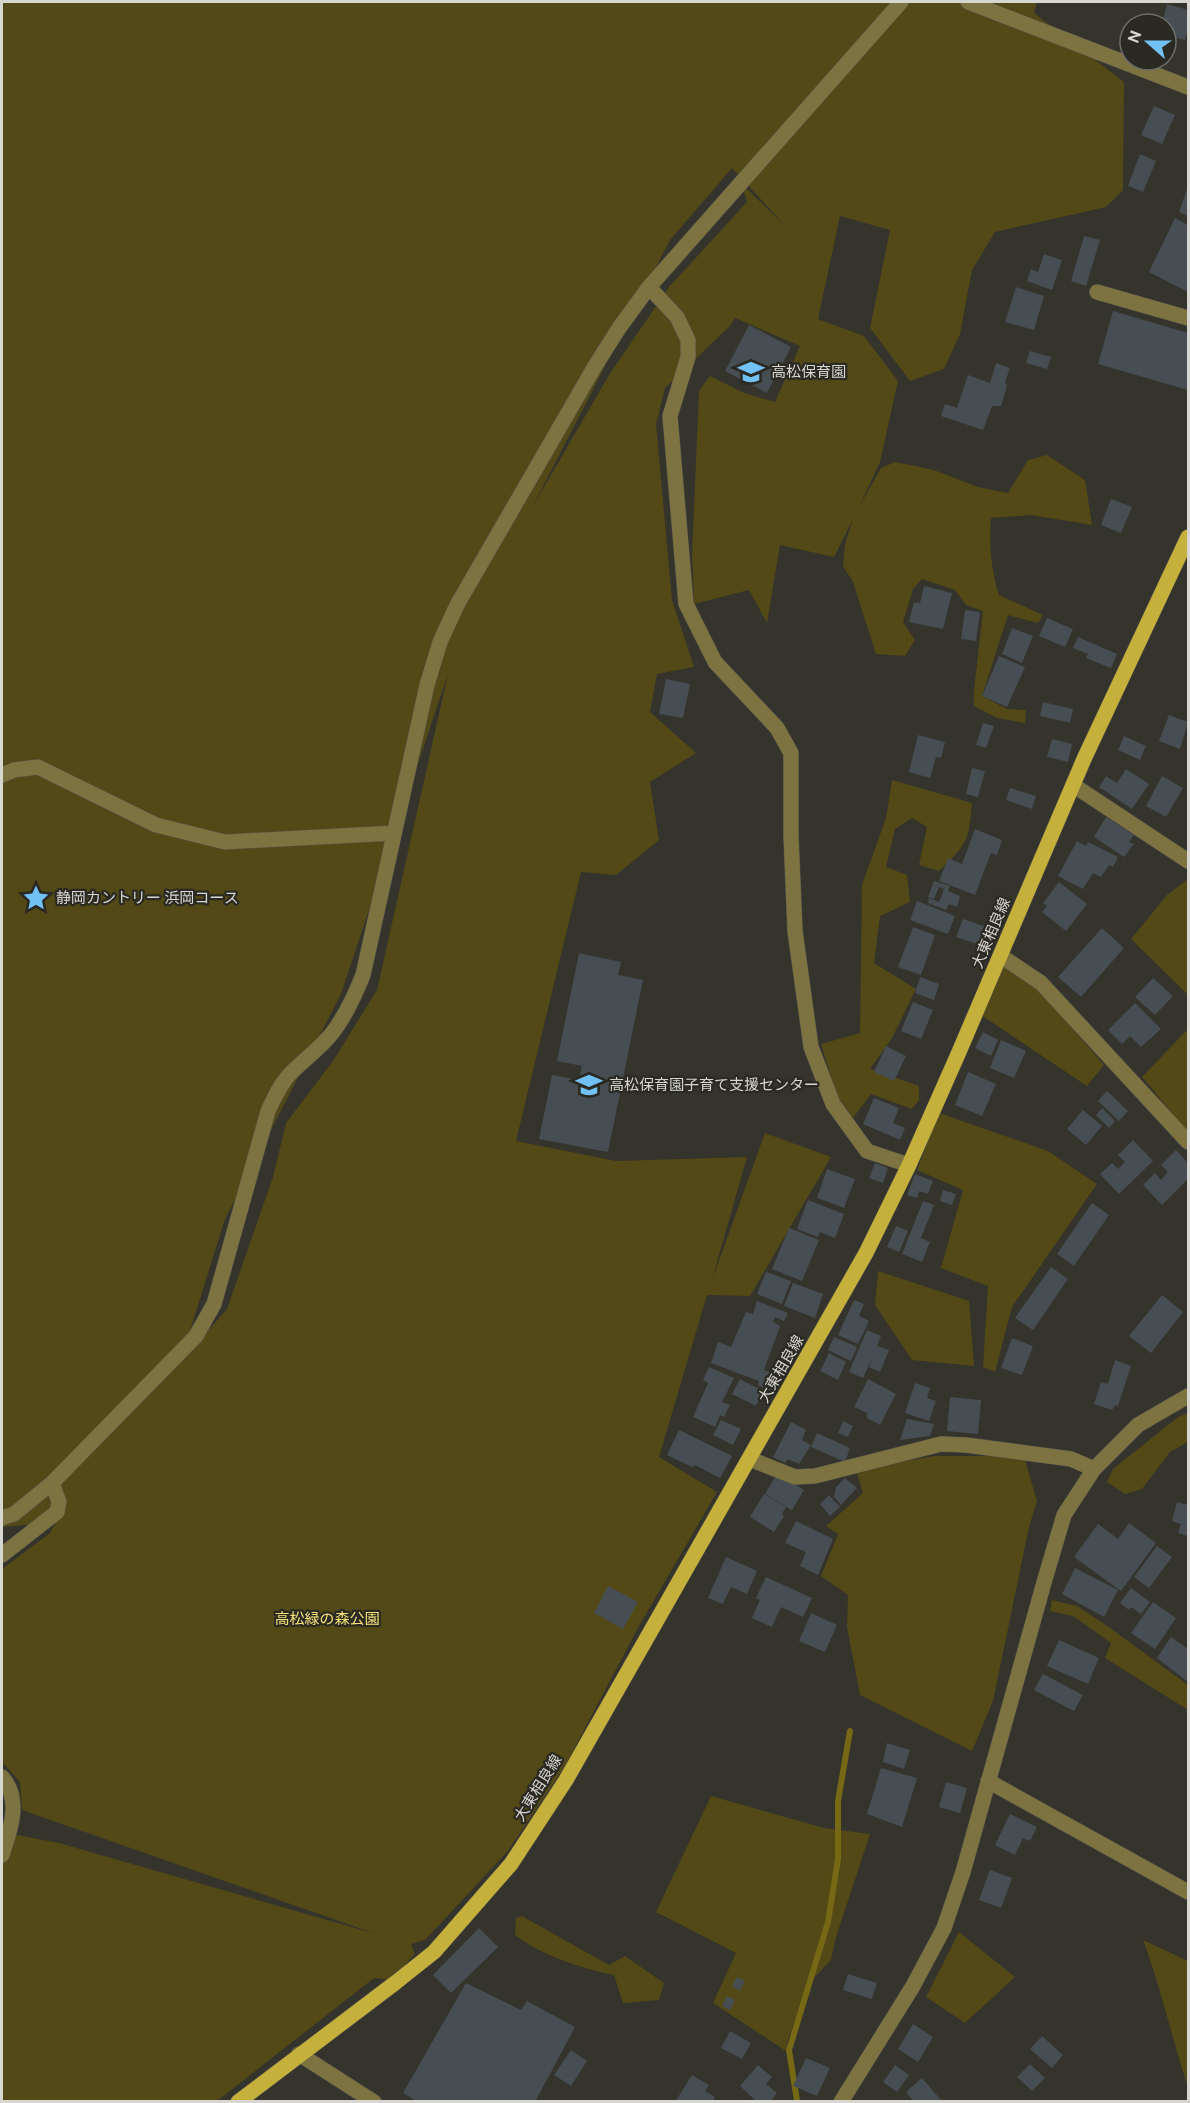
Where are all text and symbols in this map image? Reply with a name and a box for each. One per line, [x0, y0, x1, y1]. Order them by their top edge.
north arrow [1118, 12, 1178, 72]
text: N [1123, 28, 1145, 45]
school or university icon: 高松保育園 [736, 357, 766, 387]
place label: 高松保育園 [771, 363, 846, 380]
place icon: 静岡カントリー 浜岡コース [21, 883, 51, 913]
place label: 静岡カントリー 浜岡コース [56, 889, 239, 906]
street label: 大東相良線 [968, 895, 1013, 971]
school or university icon: 高松保育園子育て支援センター [574, 1070, 604, 1100]
place label: 高松保育園子育て支援センター [609, 1076, 819, 1093]
street label: 大東相良線 [754, 1332, 807, 1405]
park label: 高松緑の森公園 [274, 1610, 380, 1627]
street label: 大東相良線 [510, 1751, 565, 1824]

